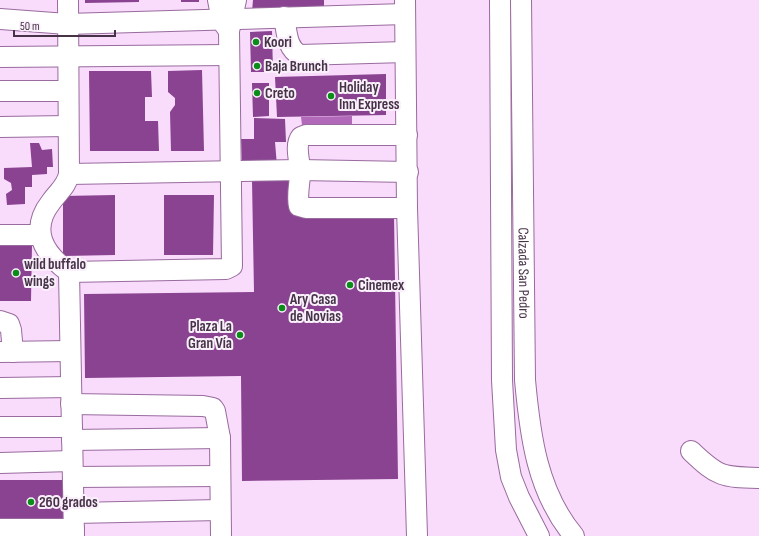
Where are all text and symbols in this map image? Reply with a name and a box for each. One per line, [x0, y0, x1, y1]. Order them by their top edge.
scale bar [14, 12, 115, 38]
text: 50 m [20, 19, 40, 34]
place label: Koori [264, 33, 292, 52]
marker: Koori [251, 37, 261, 47]
place label: Baja Brunch [265, 57, 328, 76]
marker: Baja Brunch [252, 61, 262, 71]
place label: Holiday Inn Express [339, 78, 400, 114]
place label: Creto [265, 84, 295, 103]
marker: Creto [252, 88, 262, 98]
marker: Holiday Inn Express [326, 91, 336, 101]
street label: Calzada San Pedro [513, 227, 533, 319]
place label: wild buffalo wings [24, 255, 86, 291]
marker: wild buffalo wings [11, 268, 21, 278]
place label: Cinemex [358, 276, 405, 295]
marker: Cinemex [345, 280, 355, 290]
place label: Ary Casa de Novias [289, 290, 341, 326]
marker: Ary Casa de Novias [277, 303, 287, 313]
place label: Plaza La Gran Vía [188, 317, 232, 353]
marker: Plaza La Gran Vía [235, 330, 245, 340]
place label: 260 grados [39, 493, 98, 512]
marker: 260 grados [26, 497, 36, 507]

